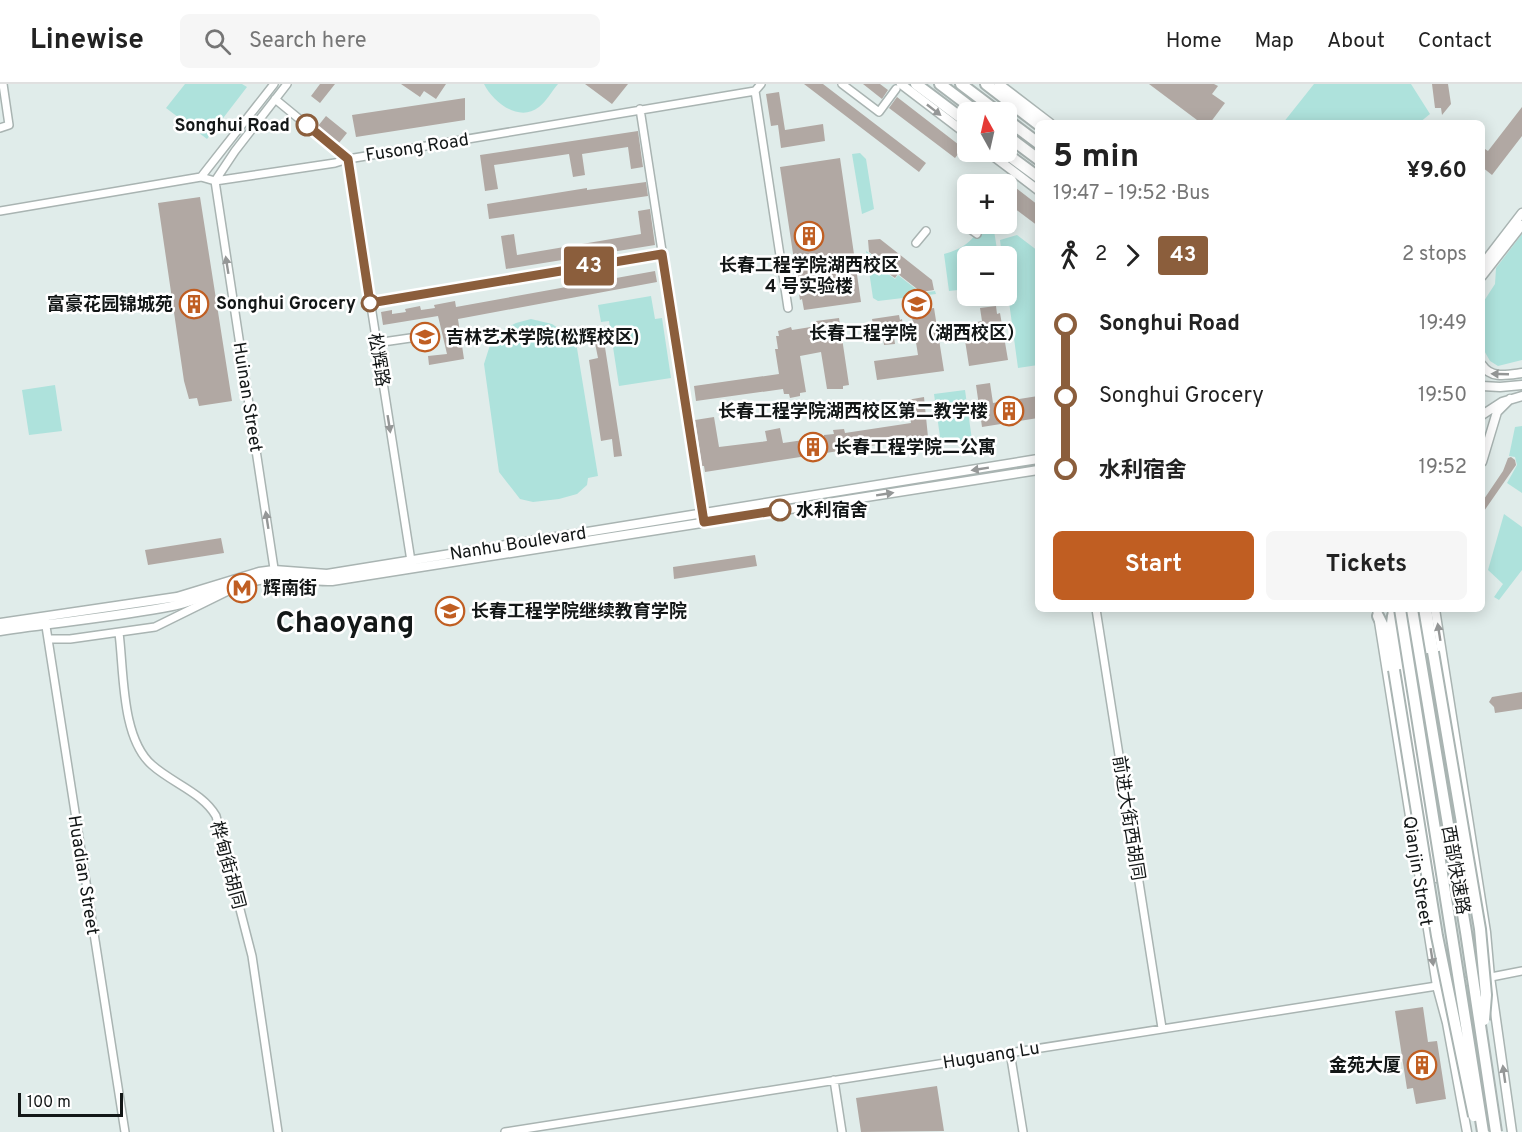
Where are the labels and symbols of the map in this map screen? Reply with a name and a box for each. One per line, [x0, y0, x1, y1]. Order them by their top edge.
north arrow [957, 102, 1017, 162]
one-way arrow [926, 103, 942, 116]
marker: Songhui Road [296, 114, 318, 136]
place label: Songhui Road [175, 115, 290, 138]
street label: Fusong Road [364, 129, 471, 168]
building icon: 长春工程学院湖西校区 4 号实验楼 [793, 220, 825, 252]
line badge: 43 [562, 246, 616, 285]
one-way arrow [223, 255, 232, 274]
place label: 长春工程学院湖西校区 4 号实验楼 [719, 255, 899, 299]
building icon: 富豪花园锦城苑 [178, 288, 210, 320]
school or university icon: 长春工程学院（湖西校区） [901, 288, 933, 320]
place label: 富豪花园锦城苑 [47, 293, 173, 317]
place label: Songhui Grocery [216, 293, 356, 316]
marker: Songhui Grocery [361, 294, 379, 312]
school or university icon: 吉林艺术学院(松辉校区) [409, 321, 441, 353]
place label: 长春工程学院（湖西校区） [809, 323, 1025, 346]
place label: 吉林艺术学院(松辉校区) [446, 327, 639, 350]
street label: 松辉路 [362, 332, 393, 389]
street label: Huinan Street [226, 341, 267, 454]
one-way arrow [1490, 369, 1509, 378]
building icon: 长春工程学院湖西校区第二教学楼 [993, 395, 1025, 427]
place label: 长春工程学院湖西校区第二教学楼 [718, 401, 988, 424]
one-way arrow [385, 415, 394, 434]
building icon: 长春工程学院二公寓 [797, 431, 829, 463]
place label: 长春工程学院二公寓 [834, 437, 996, 460]
one-way arrow [971, 464, 990, 473]
one-way arrow [876, 489, 895, 498]
marker: 水利宿舍 [769, 499, 791, 521]
place label: 水利宿舍 [796, 500, 868, 523]
one-way arrow [262, 510, 271, 529]
street label: Nanhu Boulevard [448, 522, 588, 567]
metro station icon: 辉南街 [226, 572, 258, 604]
place label: 辉南街 [263, 578, 317, 601]
school or university icon: 长春工程学院继续教育学院 [434, 595, 466, 627]
place label: 长春工程学院继续教育学院 [471, 601, 687, 624]
district label: Chaoyang [276, 606, 414, 643]
one-way arrow [1434, 622, 1443, 641]
street label: 前进大街西胡同 [1106, 754, 1149, 882]
street label: Huadian Street [62, 814, 103, 937]
street label: Qianjin Street [1396, 815, 1437, 928]
street label: 桦甸街胡同 [204, 819, 249, 912]
street label: 西部快速路 [1435, 824, 1474, 917]
one-way arrow [1428, 948, 1437, 967]
street label: Huguang Lu [941, 1037, 1041, 1075]
building icon: 金苑大厦 [1406, 1049, 1438, 1081]
place label: 金苑大厦 [1329, 1055, 1401, 1078]
one-way arrow [1499, 1064, 1508, 1083]
scale bar [18, 1090, 123, 1118]

